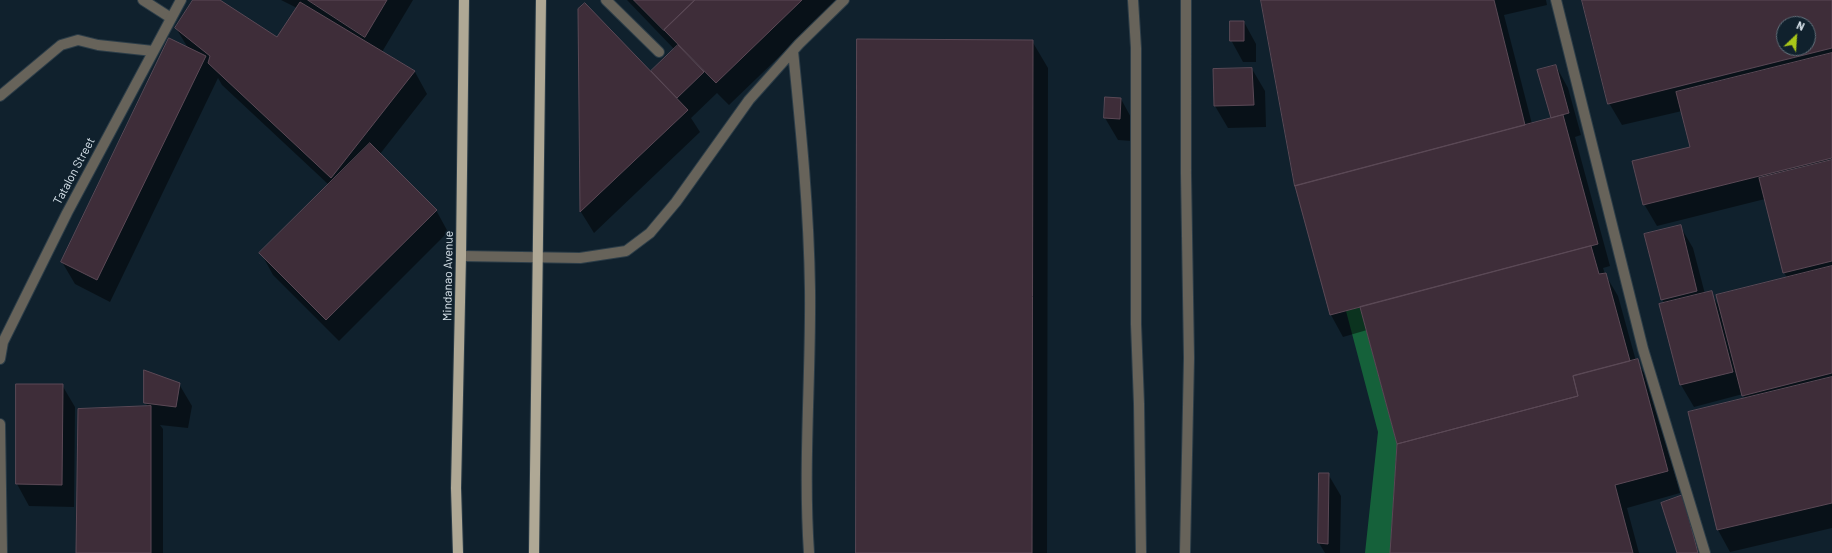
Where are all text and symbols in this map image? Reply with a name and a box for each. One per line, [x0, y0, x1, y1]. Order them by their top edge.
north arrow [1776, 16, 1816, 56]
text: N [1795, 18, 1807, 33]
street label: Tatalon Street [50, 135, 98, 207]
street label: Mindanao Avenue [440, 231, 456, 321]

